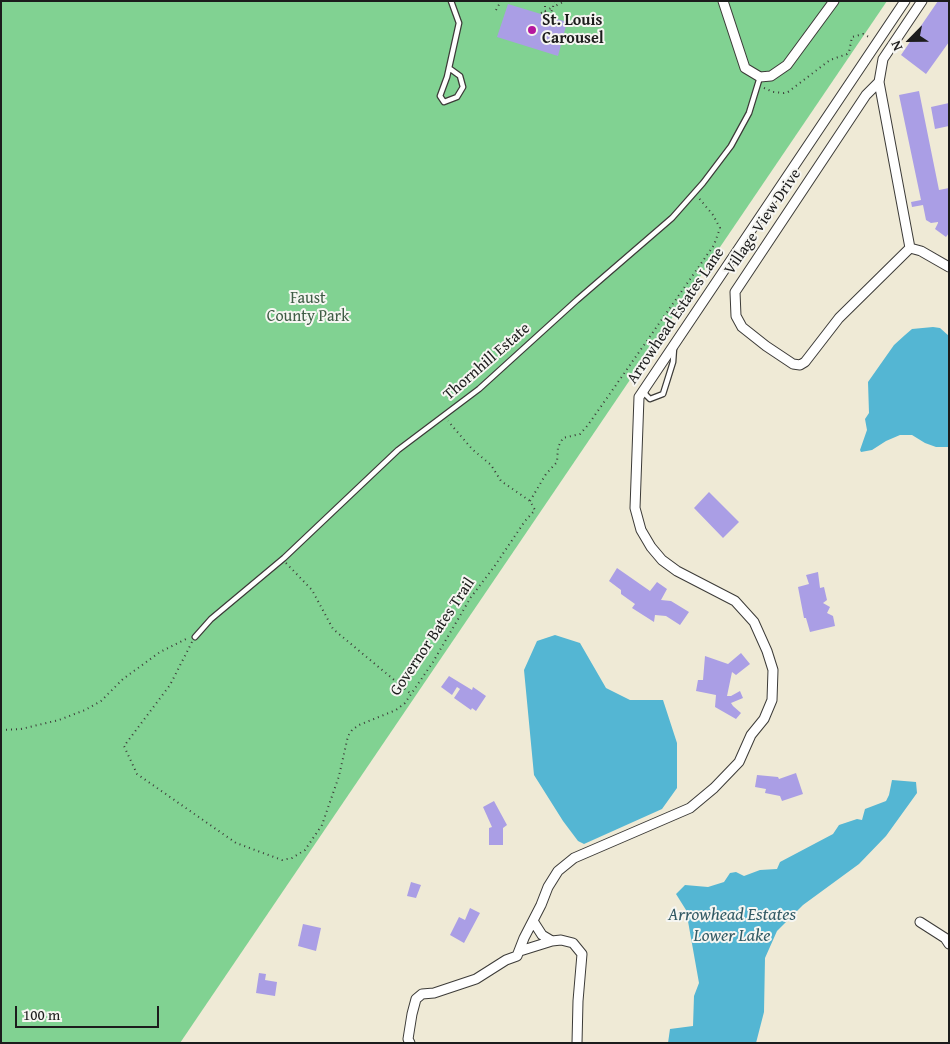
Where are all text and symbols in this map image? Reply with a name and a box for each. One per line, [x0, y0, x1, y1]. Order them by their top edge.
place label: St. Louis Carousel [542, 11, 604, 49]
north arrow [885, 15, 935, 65]
marker: St. Louis Carousel [526, 24, 538, 36]
text: N [885, 38, 907, 54]
street label: Village View Drive [720, 165, 806, 279]
street label: Arrowhead Estates Lane [623, 244, 729, 388]
park label: Faust County Park [267, 289, 349, 327]
street label: Thornhill Estate [440, 319, 534, 405]
street label: Governor Bates Trail [387, 574, 479, 700]
water label: Arrowhead Estates Lower Lake [668, 904, 796, 946]
scale bar [18, 996, 161, 1028]
text: 100 m [23, 1004, 60, 1025]

